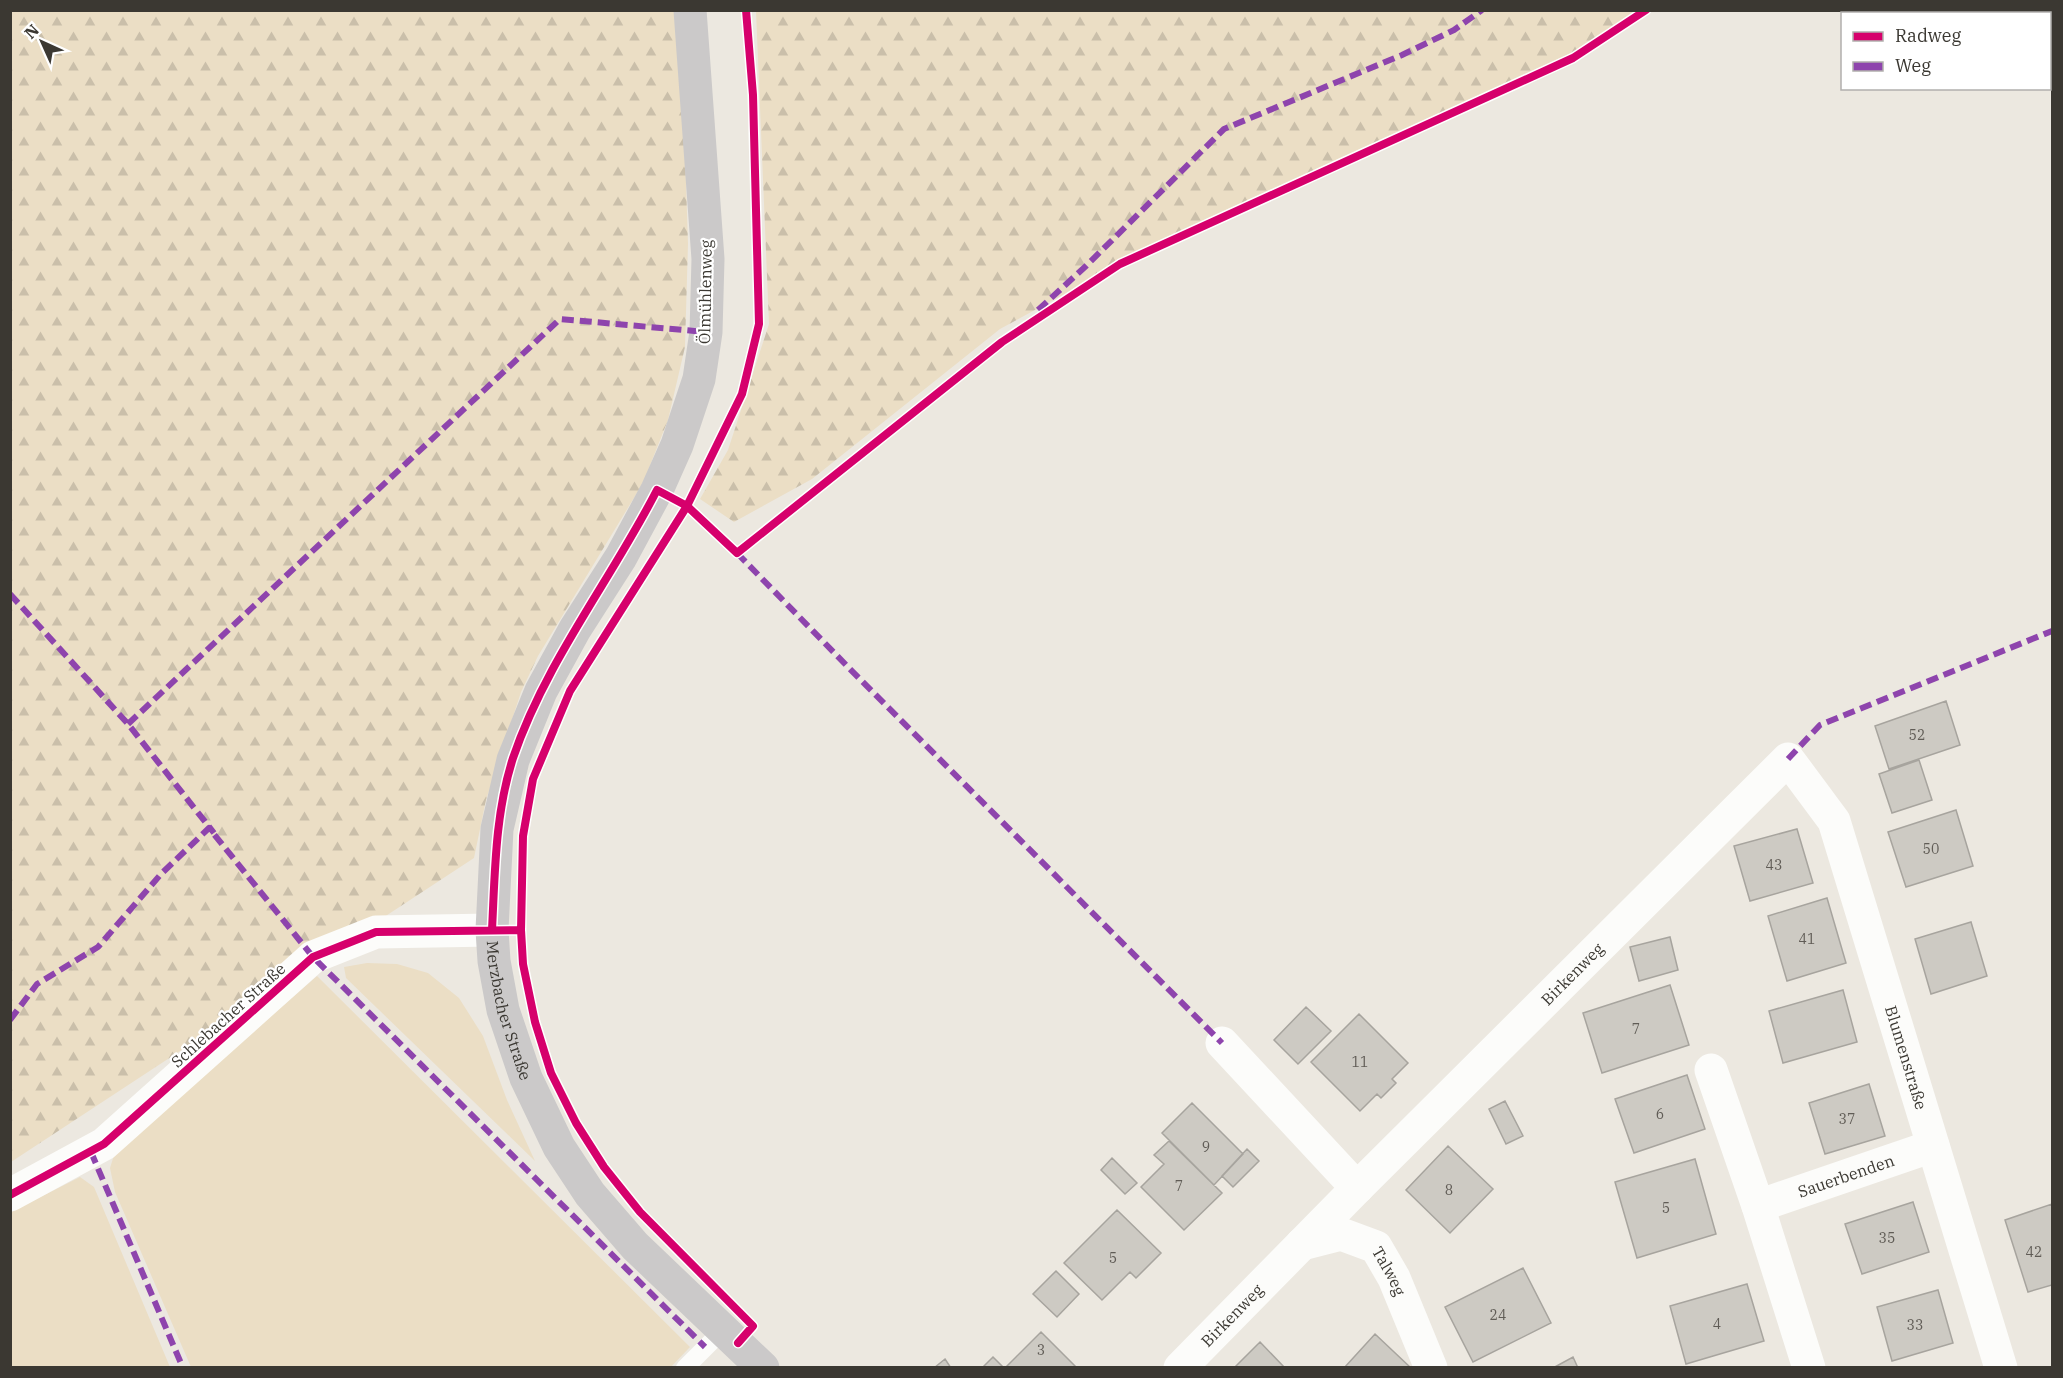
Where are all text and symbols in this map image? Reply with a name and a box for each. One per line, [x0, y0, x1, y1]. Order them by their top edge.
north arrow [12, 12, 72, 72]
legend [1841, 12, 2051, 90]
text: N [20, 20, 43, 43]
text: Radweg [1895, 24, 1961, 47]
text: Weg [1895, 54, 1931, 77]
street label: Ölmühlenweg [694, 239, 716, 344]
house number: 52 [1909, 726, 1925, 744]
house number: 50 [1923, 840, 1939, 858]
house number: 43 [1766, 856, 1782, 874]
house number: 41 [1799, 930, 1815, 948]
street label: Birkenweg [1537, 938, 1608, 1009]
street label: Merzbacher Straße [483, 940, 536, 1083]
street label: Schlebacher Straße [167, 958, 289, 1072]
street label: Blumenstraße [1881, 1003, 1931, 1112]
house number: 7 [1632, 1020, 1640, 1038]
house number: 11 [1352, 1053, 1368, 1071]
house number: 6 [1656, 1105, 1664, 1123]
house number: 37 [1839, 1110, 1855, 1128]
house number: 9 [1202, 1138, 1210, 1156]
street label: Sauerbenden [1795, 1150, 1897, 1202]
house number: 7 [1175, 1177, 1183, 1195]
house number: 8 [1445, 1181, 1453, 1199]
house number: 5 [1662, 1199, 1670, 1217]
house number: 35 [1879, 1229, 1895, 1247]
street label: Talweg [1368, 1243, 1410, 1299]
house number: 42 [2026, 1243, 2042, 1261]
house number: 5 [1109, 1249, 1117, 1267]
street label: Birkenweg [1197, 1279, 1267, 1351]
house number: 24 [1490, 1306, 1506, 1324]
house number: 4 [1713, 1315, 1721, 1333]
house number: 33 [1907, 1316, 1923, 1334]
house number: 3 [1037, 1341, 1045, 1359]

